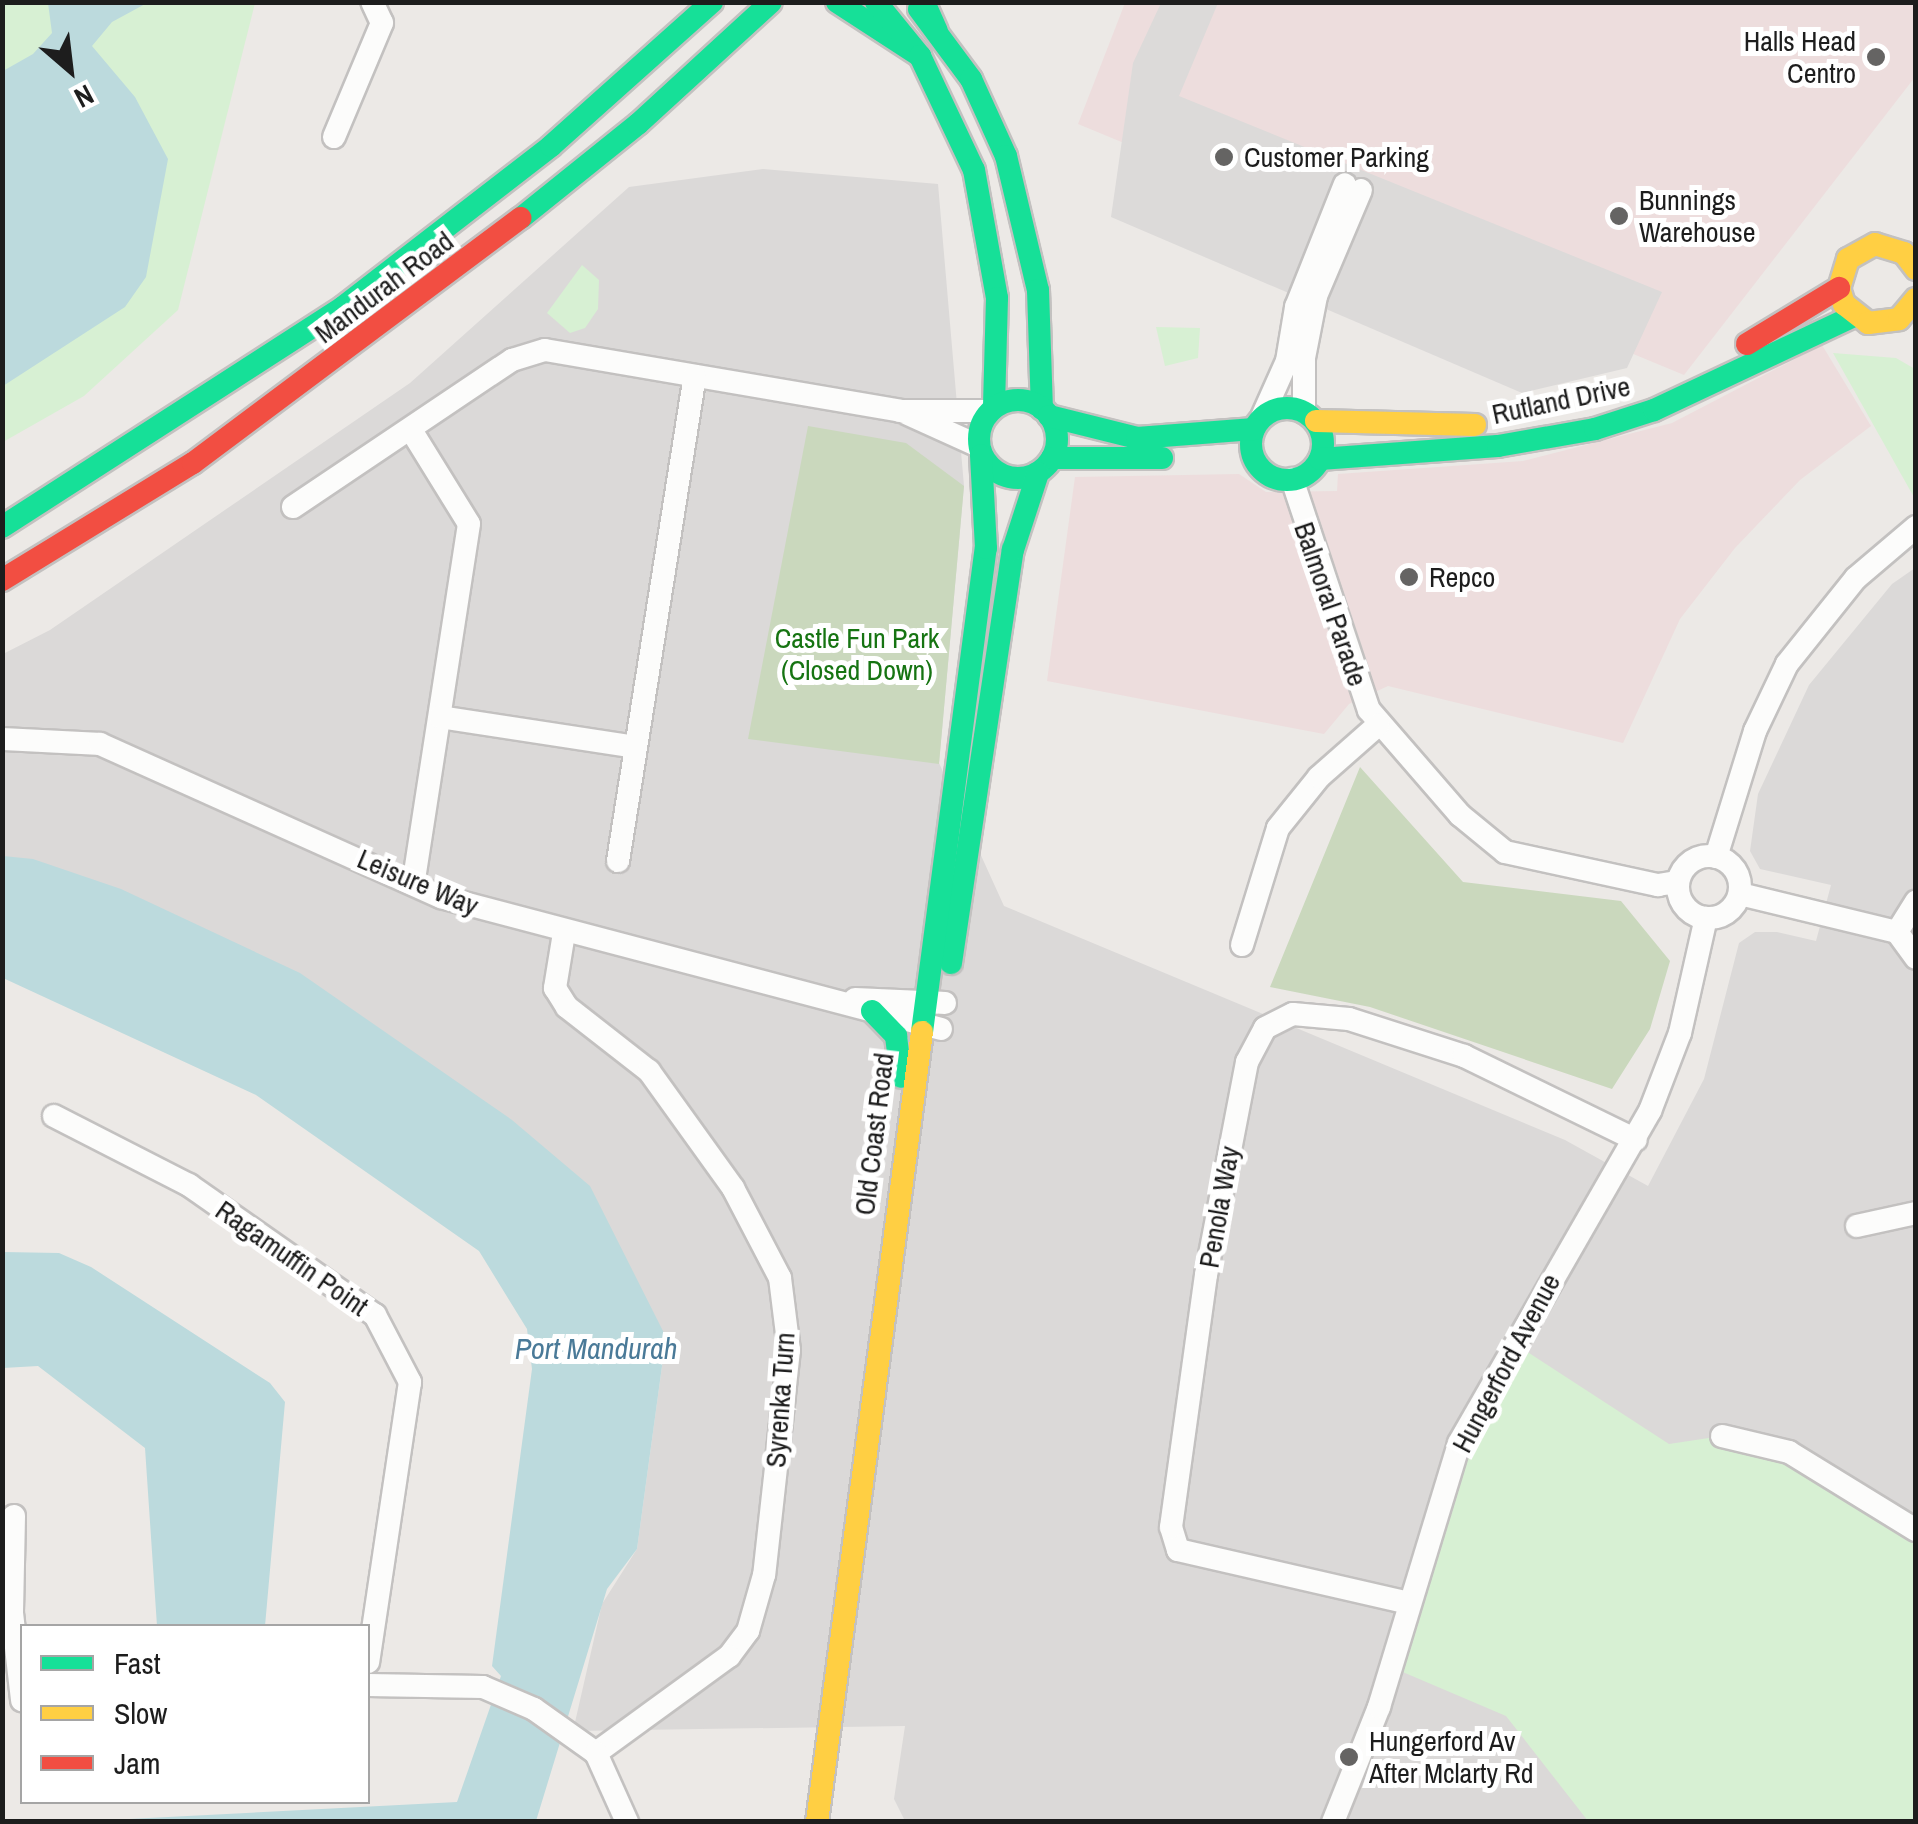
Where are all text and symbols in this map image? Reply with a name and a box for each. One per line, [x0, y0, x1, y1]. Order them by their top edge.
north arrow [20, 20, 120, 120]
place label: Halls Head Centro [1744, 24, 1856, 90]
marker: Halls Head Centro [1865, 46, 1887, 68]
text: N [68, 76, 100, 117]
place label: Customer Parking [1244, 140, 1429, 174]
marker: Customer Parking [1213, 146, 1235, 168]
place label: Bunnings Warehouse [1639, 183, 1756, 249]
marker: Bunnings Warehouse [1608, 205, 1630, 227]
street label: Mandurah Road [308, 224, 460, 350]
street label: Rutland Drive [1489, 369, 1633, 431]
street label: Balmoral Parade [1287, 518, 1375, 690]
place label: Repco [1429, 560, 1495, 594]
marker: Repco [1398, 566, 1420, 588]
park label: Castle Fun Park (Closed Down) [775, 621, 939, 687]
street label: Leisure Way [353, 842, 483, 922]
street label: Old Coast Road [847, 1051, 901, 1217]
street label: Penola Way [1192, 1144, 1246, 1270]
street label: Ragamuffin Point [209, 1193, 375, 1323]
street label: Hungerford Avenue [1445, 1267, 1567, 1459]
water label: Port Mandurah [515, 1330, 677, 1366]
street label: Syrenka Turn [759, 1331, 801, 1469]
legend [20, 1624, 370, 1804]
text: Fast [114, 1643, 161, 1683]
text: Slow [114, 1693, 167, 1733]
place label: Hungerford Av After Mclarty Rd [1369, 1724, 1534, 1790]
text: Jam [114, 1743, 160, 1783]
marker: Hungerford Av After Mclarty Rd [1338, 1746, 1360, 1768]

